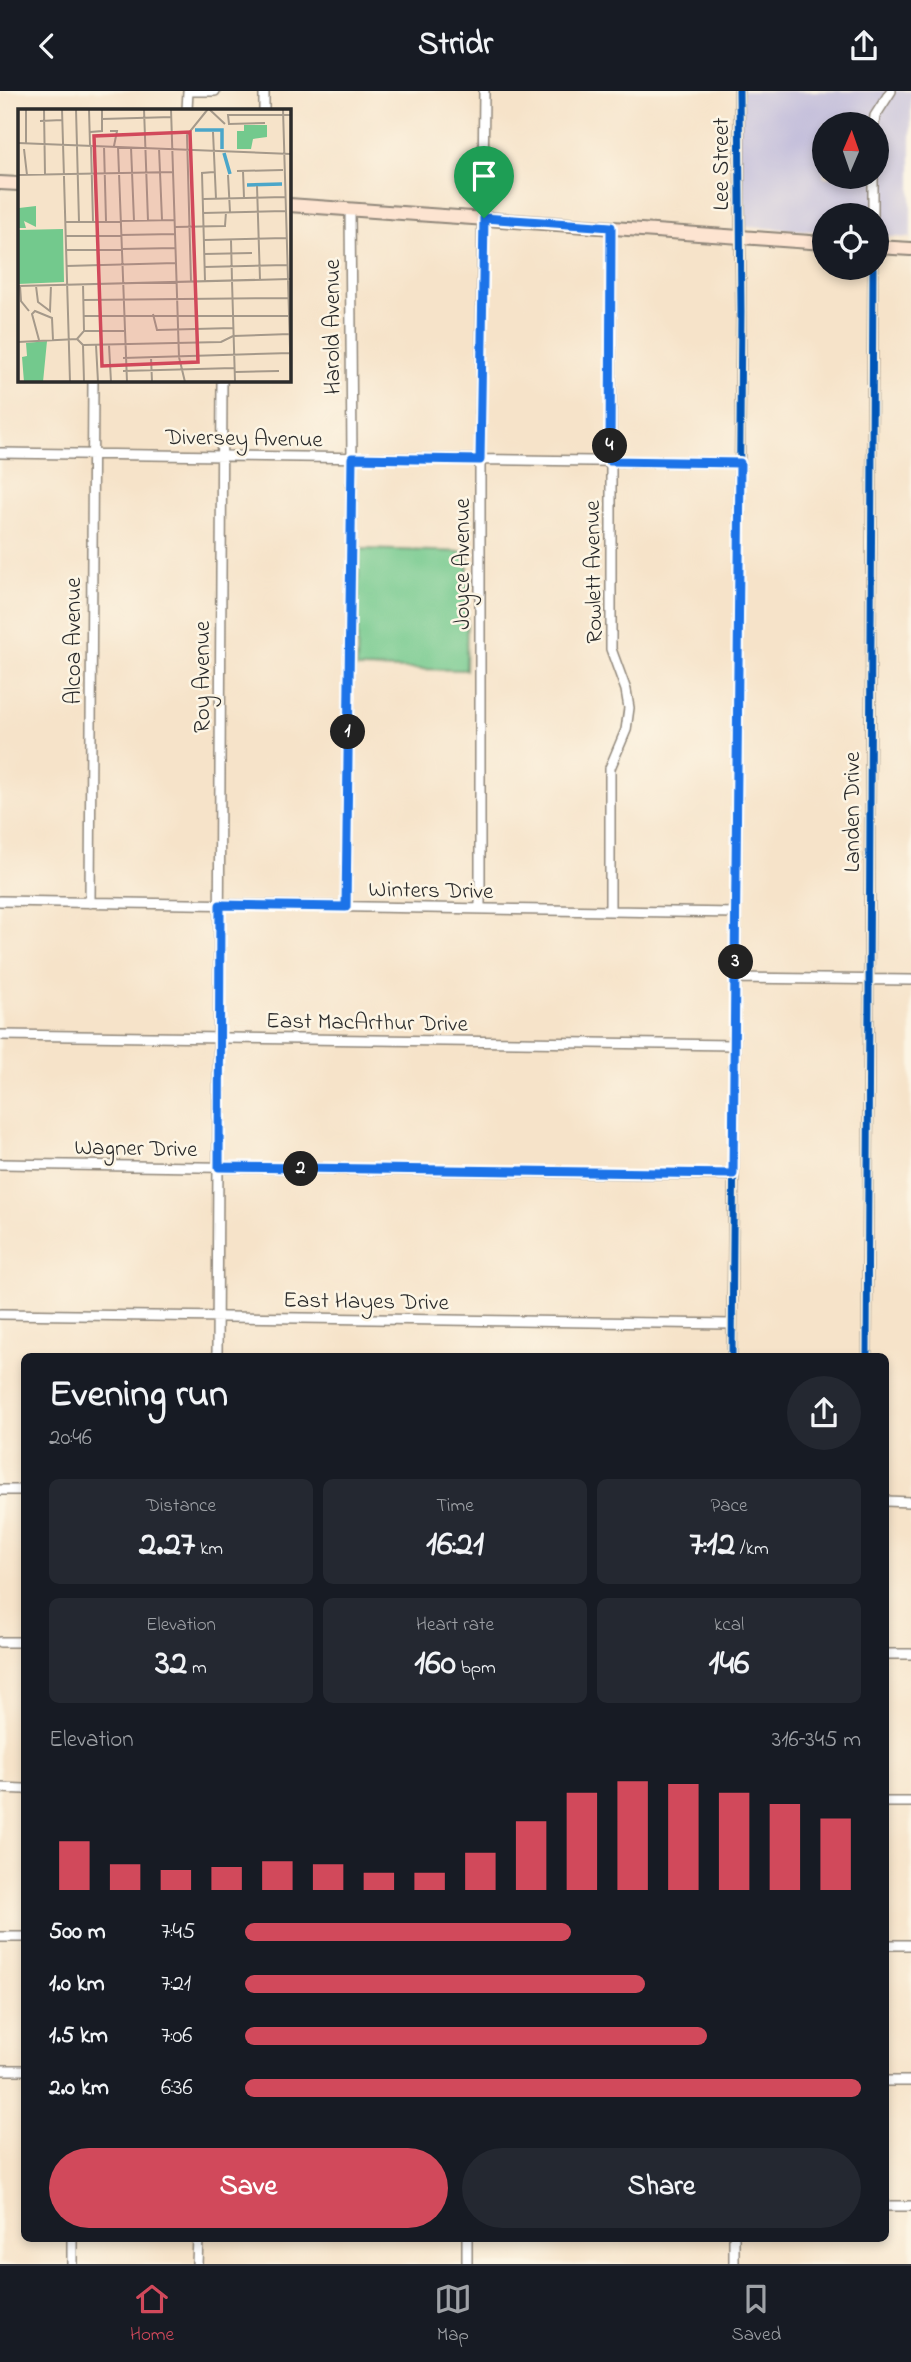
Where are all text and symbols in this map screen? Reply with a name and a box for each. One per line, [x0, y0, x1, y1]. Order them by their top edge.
text: Stridr [418, 22, 493, 69]
icon: back [28, 27, 66, 65]
icon: share [845, 27, 883, 65]
inset map [18, 109, 290, 381]
north arrow [812, 112, 889, 189]
map controls [812, 112, 889, 280]
street label: Lee Street [706, 117, 739, 210]
pin [454, 146, 514, 218]
icon: arrive [465, 157, 503, 195]
button: locate [812, 203, 889, 280]
street label: Harold Avenue [317, 259, 350, 395]
street label: Diversey Avenue [164, 422, 324, 459]
pin: 4 [592, 429, 628, 463]
text: 4 [606, 432, 613, 459]
street label: Joyce Avenue [447, 497, 482, 630]
street label: Rowlett Avenue [577, 499, 612, 644]
street label: Alcoa Avenue [58, 577, 91, 705]
street label: Roy Avenue [187, 620, 222, 733]
pin: 1 [330, 715, 366, 749]
text: 1 [344, 718, 351, 745]
street label: Landen Drive [837, 751, 870, 872]
street label: Winters Drive [368, 874, 494, 909]
pin: 3 [718, 945, 754, 979]
text: 3 [732, 948, 739, 975]
street label: East MacArthur Drive [266, 1005, 469, 1042]
street label: Wagner Drive [74, 1132, 198, 1168]
pin: 2 [284, 1151, 318, 1187]
text: 2 [296, 1155, 305, 1182]
street label: East Hayes Drive [283, 1285, 450, 1322]
text: Evening run [49, 1368, 228, 1424]
button: share [787, 1376, 861, 1450]
text: 20:46 [49, 1422, 92, 1455]
text: Distance [146, 1493, 216, 1520]
text: Time [436, 1493, 474, 1520]
text: Pace [710, 1493, 748, 1520]
text: 2.27 [139, 1520, 195, 1571]
text: 16:21 [426, 1520, 484, 1571]
text: 7:12 [689, 1520, 735, 1571]
text: km [195, 1536, 223, 1563]
text: /km [735, 1536, 769, 1563]
text: Elevation [146, 1612, 216, 1639]
text: Heart rate [416, 1612, 494, 1639]
text: kcal [714, 1612, 744, 1639]
text: 32 [155, 1639, 187, 1690]
text: 160 [414, 1639, 456, 1690]
text: 146 [709, 1639, 749, 1690]
text: m [187, 1655, 207, 1682]
text: bpm [456, 1655, 496, 1682]
text: Elevation [49, 1724, 134, 1757]
text: 316–345 m [772, 1724, 861, 1757]
text: 500 m [49, 1916, 106, 1949]
text: 7:45 [161, 1916, 195, 1949]
text: 1.0 km [49, 1968, 105, 2001]
text: 7:21 [161, 1968, 191, 2001]
text: 1.5 km [49, 2020, 108, 2053]
text: 7:06 [161, 2020, 193, 2053]
text: 2.0 km [49, 2072, 109, 2105]
text: 6:36 [161, 2072, 193, 2105]
button: Save [49, 2148, 448, 2228]
button: Share [462, 2148, 861, 2228]
tab: Home [130, 2280, 174, 2349]
tab: Map [434, 2280, 472, 2349]
tab: Saved [732, 2280, 781, 2349]

